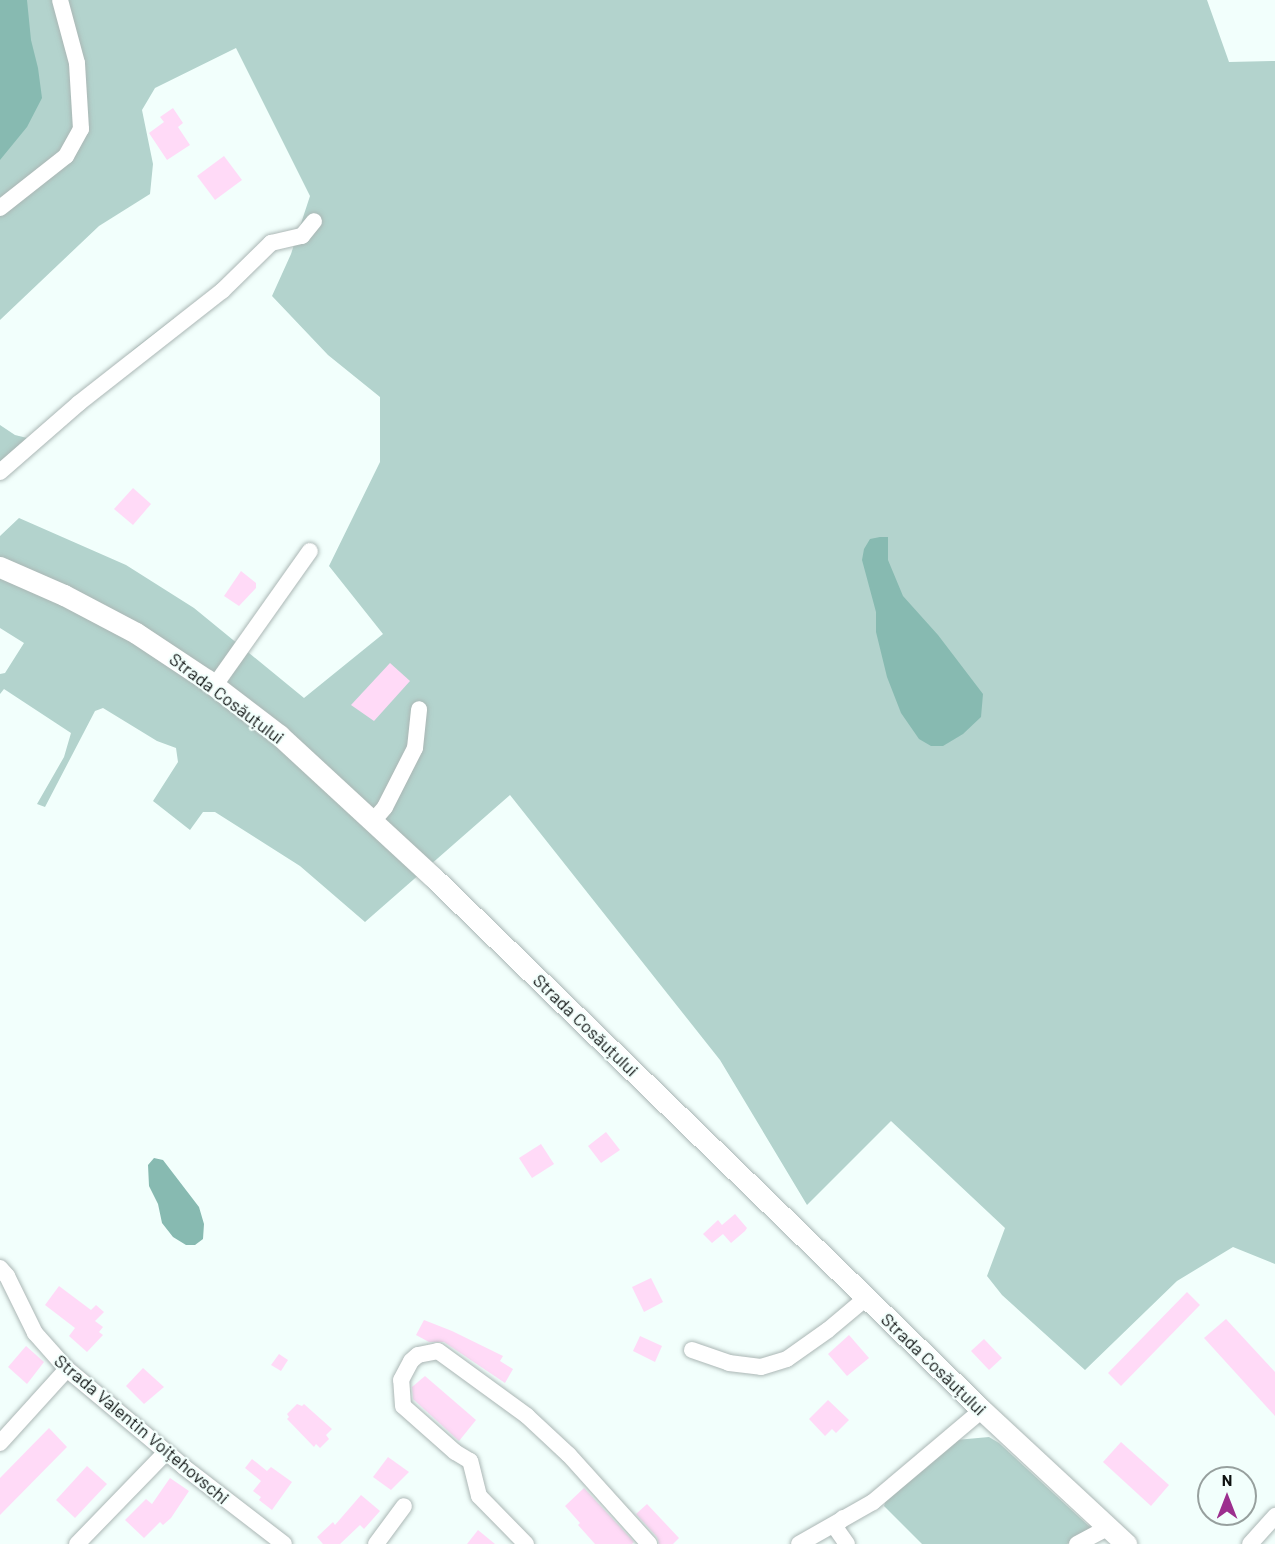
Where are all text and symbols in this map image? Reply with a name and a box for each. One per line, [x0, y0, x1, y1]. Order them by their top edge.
street label: Strada Cosăuțului [165, 648, 289, 748]
street label: Strada Cosăuțului [529, 969, 643, 1081]
street label: Strada Cosăuțului [877, 1308, 991, 1420]
street label: Strada Valentin Voițehovschi [50, 1350, 234, 1508]
north arrow [1197, 1466, 1257, 1526]
text: N [1222, 1470, 1232, 1489]

